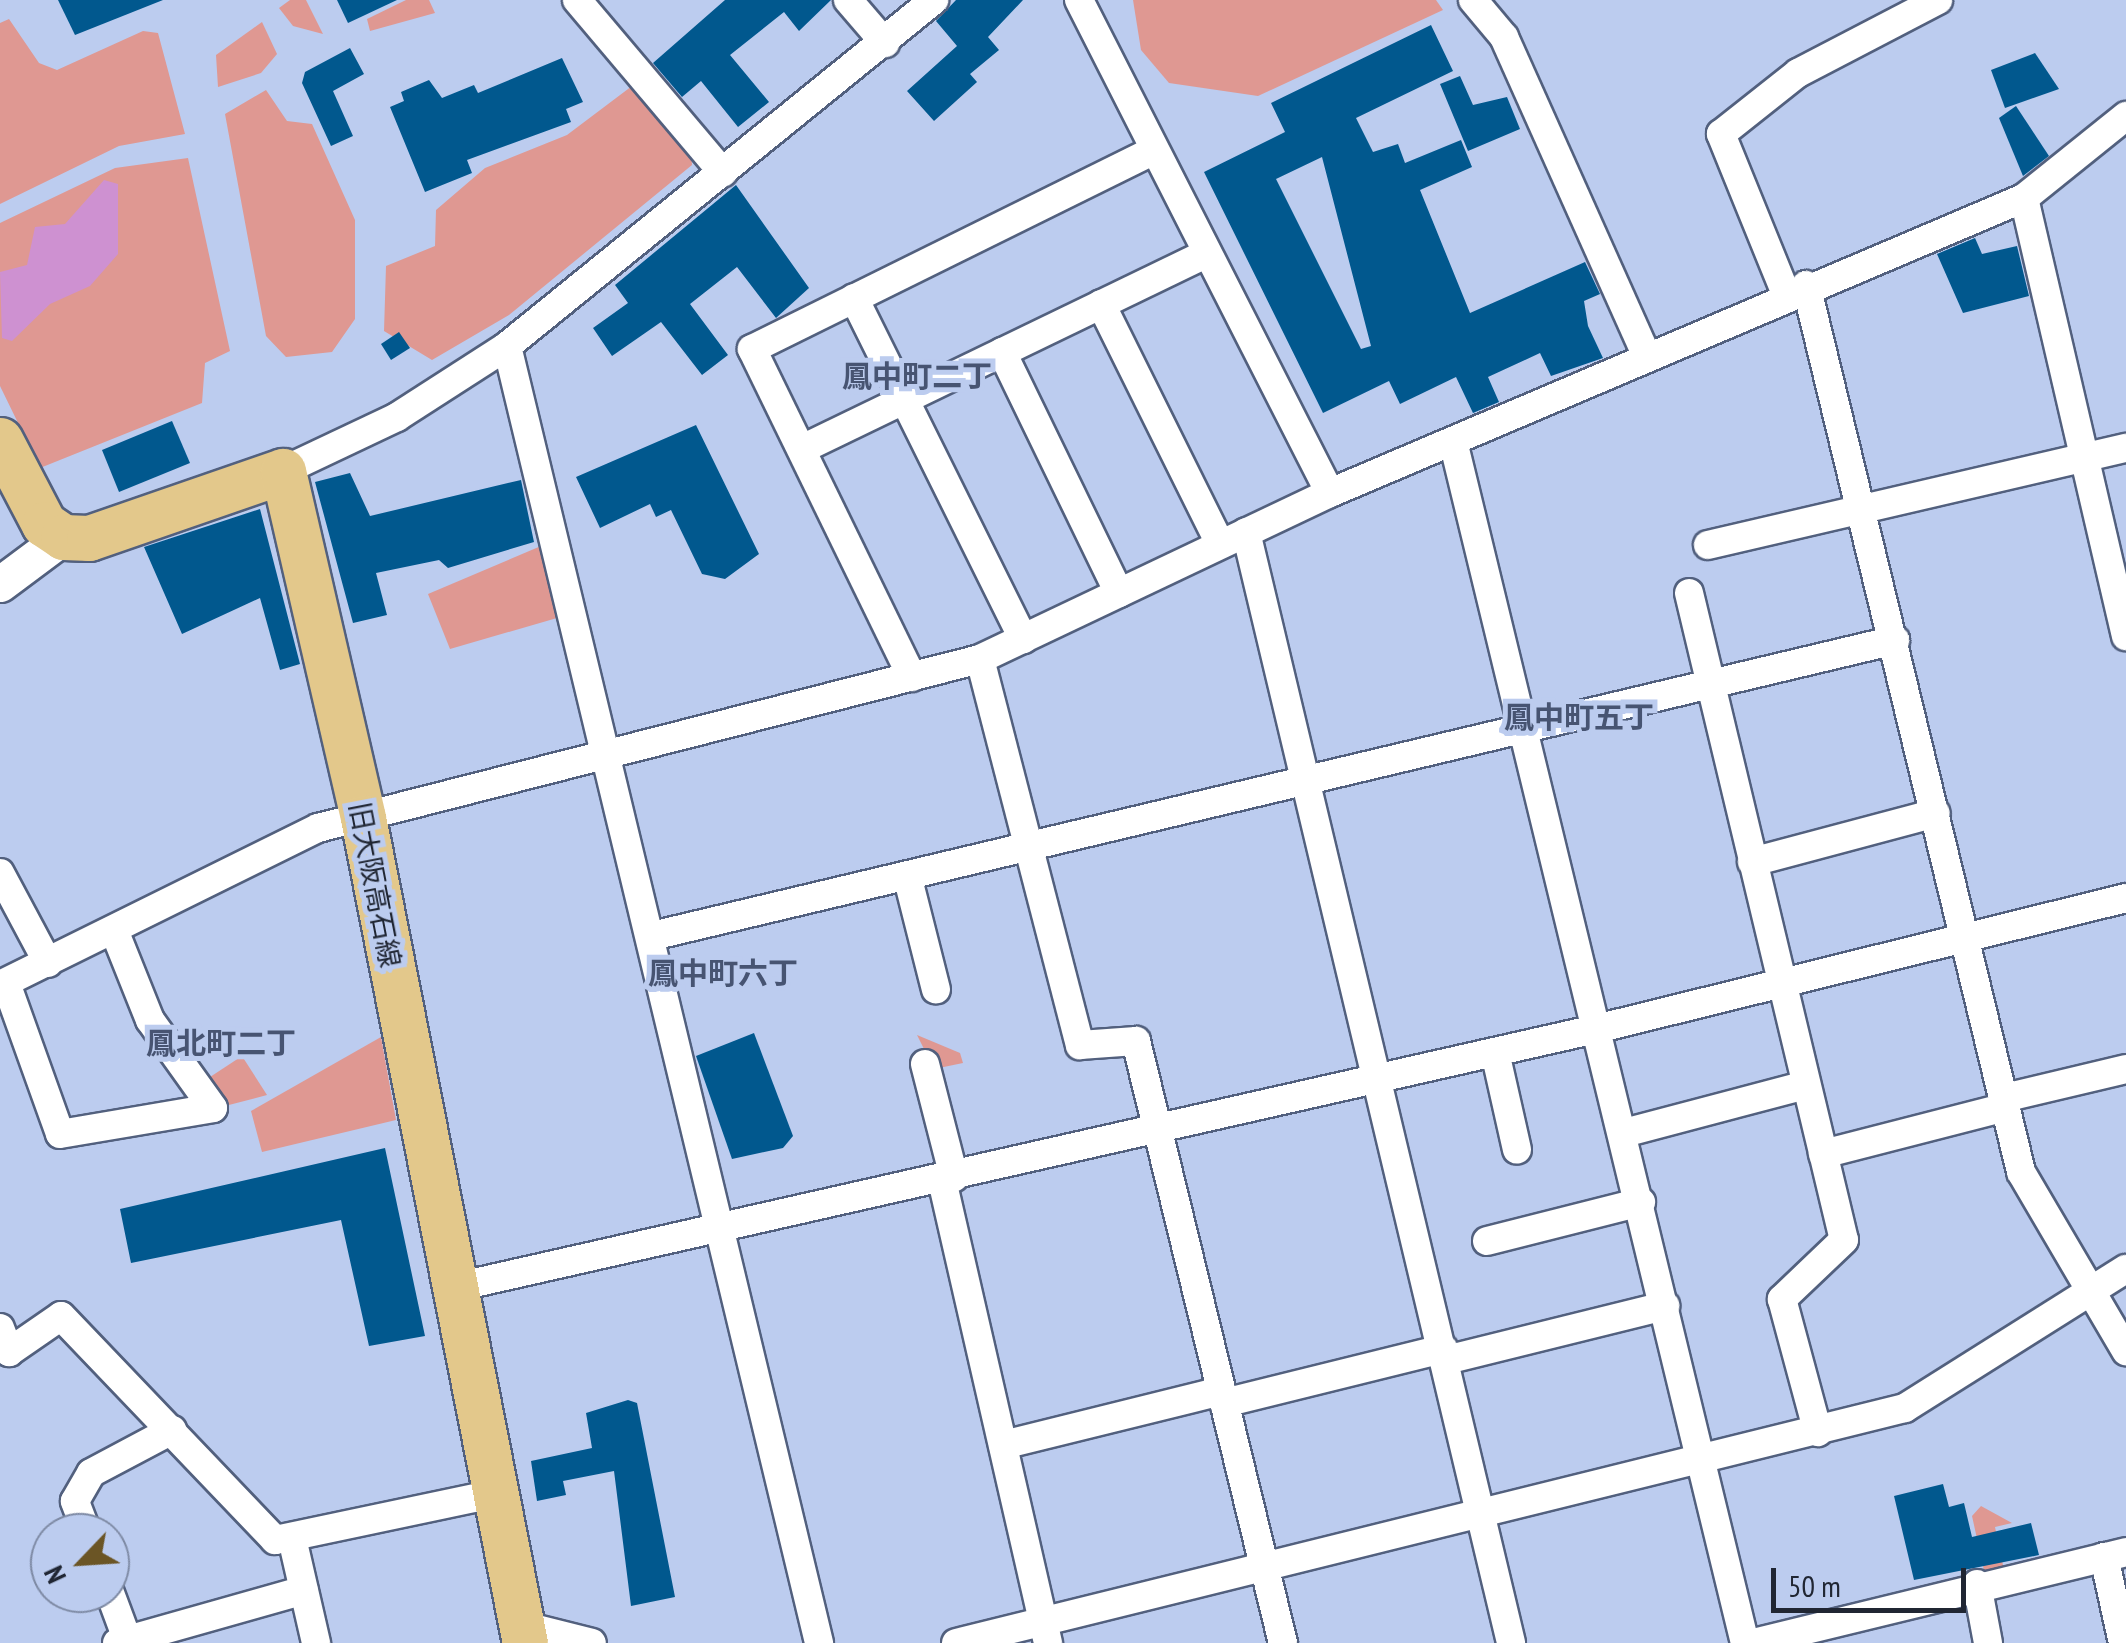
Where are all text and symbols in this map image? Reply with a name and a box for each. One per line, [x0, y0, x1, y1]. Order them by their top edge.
district label: 鳳中町二丁 [842, 358, 992, 394]
district label: 鳳中町五丁 [1504, 699, 1654, 735]
street label: 旧大阪高石線 [342, 799, 408, 971]
district label: 鳳中町六丁 [648, 955, 798, 991]
district label: 鳳北町二丁 [146, 1025, 296, 1061]
north arrow [30, 1513, 130, 1613]
scale bar [1776, 1548, 1971, 1610]
text: N [34, 1560, 74, 1590]
text: 50 m [1788, 1566, 1841, 1605]

